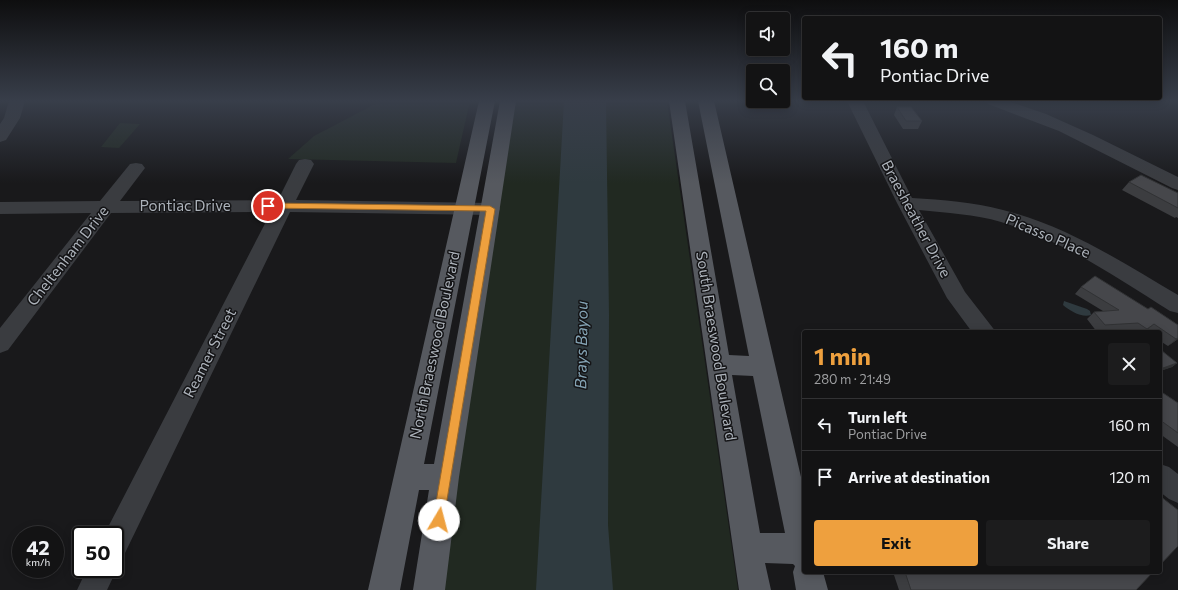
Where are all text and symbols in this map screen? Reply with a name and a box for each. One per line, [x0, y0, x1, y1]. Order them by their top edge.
map controls [746, 12, 790, 108]
button: sound [746, 12, 790, 56]
text: 160 m [880, 30, 958, 64]
icon: left [814, 32, 866, 84]
button: search [746, 64, 790, 108]
text: Pontiac Drive [880, 64, 989, 86]
street label: Braesheather Drive [878, 157, 955, 280]
pin [251, 189, 285, 223]
icon: arrive [257, 195, 279, 217]
street label: Pontiac Drive [139, 196, 231, 214]
street label: Cheltenham Drive [23, 202, 112, 309]
street label: Picasso Place [1003, 209, 1094, 261]
street label: North Braeswood Boulevard [405, 249, 463, 440]
street label: South Braeswood Boulevard [693, 250, 741, 442]
water label: Brays Bayou [570, 301, 591, 389]
street label: Reamer Street [179, 305, 239, 400]
text: 1 min [814, 341, 871, 370]
button: close [1108, 343, 1150, 385]
text: 280 m · 21:49 [814, 371, 891, 387]
text: Turn left [848, 408, 907, 426]
icon: left [814, 414, 836, 436]
text: 160 m [1109, 416, 1150, 434]
text: Pontiac Drive [848, 426, 927, 442]
icon: arrive [814, 466, 836, 488]
text: Arrive at destination [848, 468, 990, 486]
text: 120 m [1110, 468, 1150, 486]
position arrow [418, 499, 460, 541]
button: Exit [814, 520, 978, 566]
button: Share [986, 520, 1150, 566]
speed limit sign: 50 [72, 526, 124, 578]
text: 42 [26, 535, 50, 559]
text: km/h [26, 556, 50, 568]

